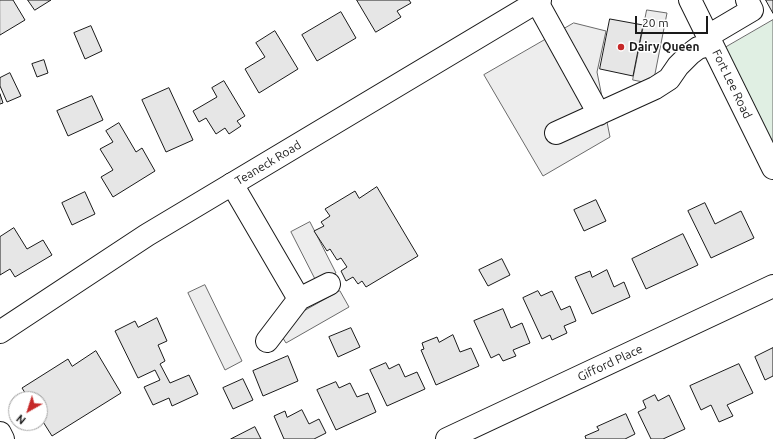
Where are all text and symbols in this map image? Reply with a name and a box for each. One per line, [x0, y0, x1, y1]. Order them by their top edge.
scale bar [637, 8, 710, 34]
text: 20 m [642, 16, 669, 29]
place label: Dairy Queen [629, 40, 699, 54]
marker: Dairy Queen [616, 42, 626, 52]
street label: Fort Lee Road [709, 47, 755, 121]
street label: Teaneck Road [232, 138, 304, 188]
street label: Gifford Place [575, 342, 645, 384]
north arrow [8, 391, 48, 431]
text: N [14, 412, 28, 427]

